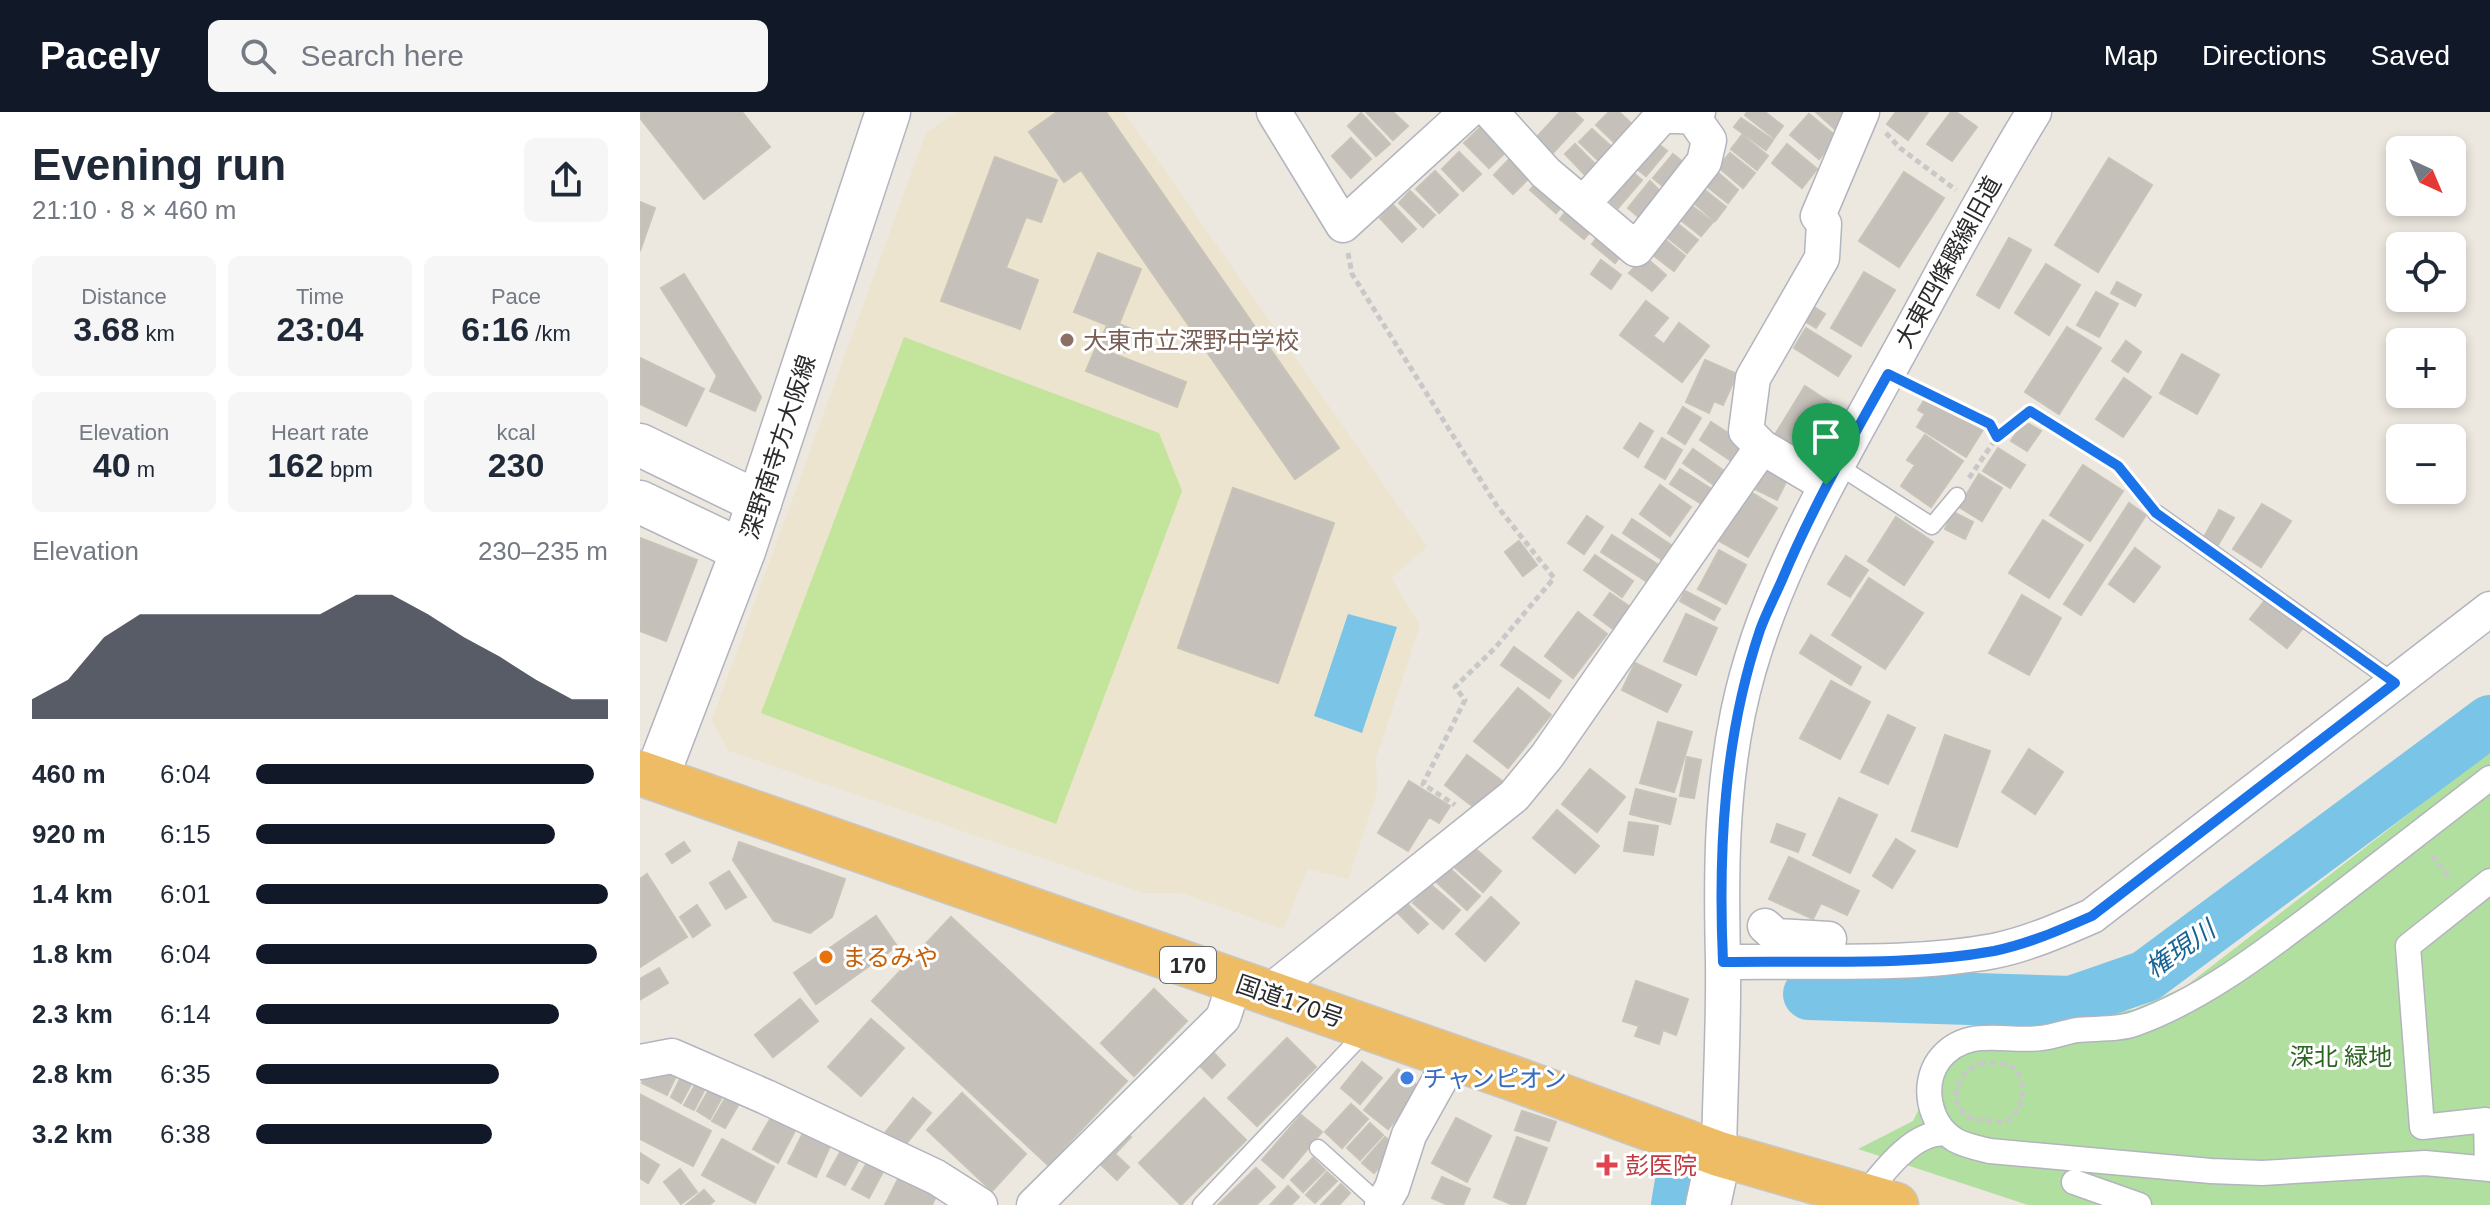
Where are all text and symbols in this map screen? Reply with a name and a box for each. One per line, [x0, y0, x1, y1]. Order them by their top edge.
search box [208, 20, 768, 92]
icon: search [236, 34, 280, 78]
text: Pacely [40, 35, 160, 77]
text: Search here [300, 39, 464, 72]
text: Map [2104, 40, 2158, 71]
text: Directions [2202, 40, 2327, 71]
text: Saved [2371, 40, 2450, 71]
north arrow [2386, 136, 2466, 216]
map controls [2386, 136, 2466, 504]
button: share [524, 138, 608, 222]
text: Evening run [32, 140, 286, 189]
street label: 大東四條畷線旧道 [1890, 171, 2006, 353]
text: 21:10 · 8 × 460 m [32, 195, 237, 225]
button: locate [2386, 232, 2466, 312]
text: Distance [81, 284, 167, 309]
text: Time [296, 284, 344, 309]
text: Pace [491, 284, 541, 309]
text: 3.68 [73, 310, 139, 348]
text: 23:04 [277, 310, 363, 348]
text: 6:16 [461, 310, 529, 348]
text: km [139, 321, 175, 346]
text: /km [529, 321, 571, 346]
place label: 大東市立深野中学校 [1083, 327, 1299, 354]
button: + [2386, 328, 2466, 408]
marker: 大東市立深野中学校 [1058, 331, 1076, 349]
street label: 深野南寺方大阪線 [735, 352, 821, 542]
pin [1792, 403, 1860, 485]
icon: arrive [1804, 415, 1848, 459]
text: Elevation [79, 420, 169, 445]
text: Heart rate [271, 420, 369, 445]
text: kcal [496, 420, 536, 445]
button: − [2386, 424, 2466, 504]
text: 40 [93, 446, 131, 484]
text: 162 [267, 446, 324, 484]
text: 230 [488, 446, 544, 484]
text: m [131, 457, 155, 482]
text: bpm [324, 457, 373, 482]
text: Elevation [32, 536, 139, 566]
text: 230–235 m [478, 536, 608, 566]
text: 460 m [32, 759, 106, 789]
text: 6:04 [160, 759, 211, 789]
text: 920 m [32, 819, 106, 849]
text: 6:15 [160, 819, 211, 849]
text: 1.4 km [32, 879, 113, 909]
text: 6:01 [160, 879, 211, 909]
water label: 権現川 [2139, 913, 2223, 984]
text: 1.8 km [32, 939, 113, 969]
text: 6:04 [160, 939, 211, 969]
place label: まるみや [842, 944, 938, 971]
road number: 170 [1160, 947, 1216, 983]
marker: まるみや [817, 948, 835, 966]
street label: 国道170号 [1233, 970, 1347, 1032]
text: 2.3 km [32, 999, 113, 1029]
text: 6:14 [160, 999, 211, 1029]
park label: 深北 緑地 [2290, 1043, 2392, 1070]
text: 2.8 km [32, 1059, 113, 1089]
text: 6:35 [160, 1059, 211, 1089]
place label: チャンピオン [1423, 1065, 1567, 1092]
marker: チャンピオン [1398, 1069, 1416, 1087]
text: 3.2 km [32, 1119, 113, 1149]
text: 6:38 [160, 1119, 211, 1149]
place label: 彭医院 [1625, 1152, 1697, 1179]
marker: 彭医院 [1596, 1154, 1618, 1176]

